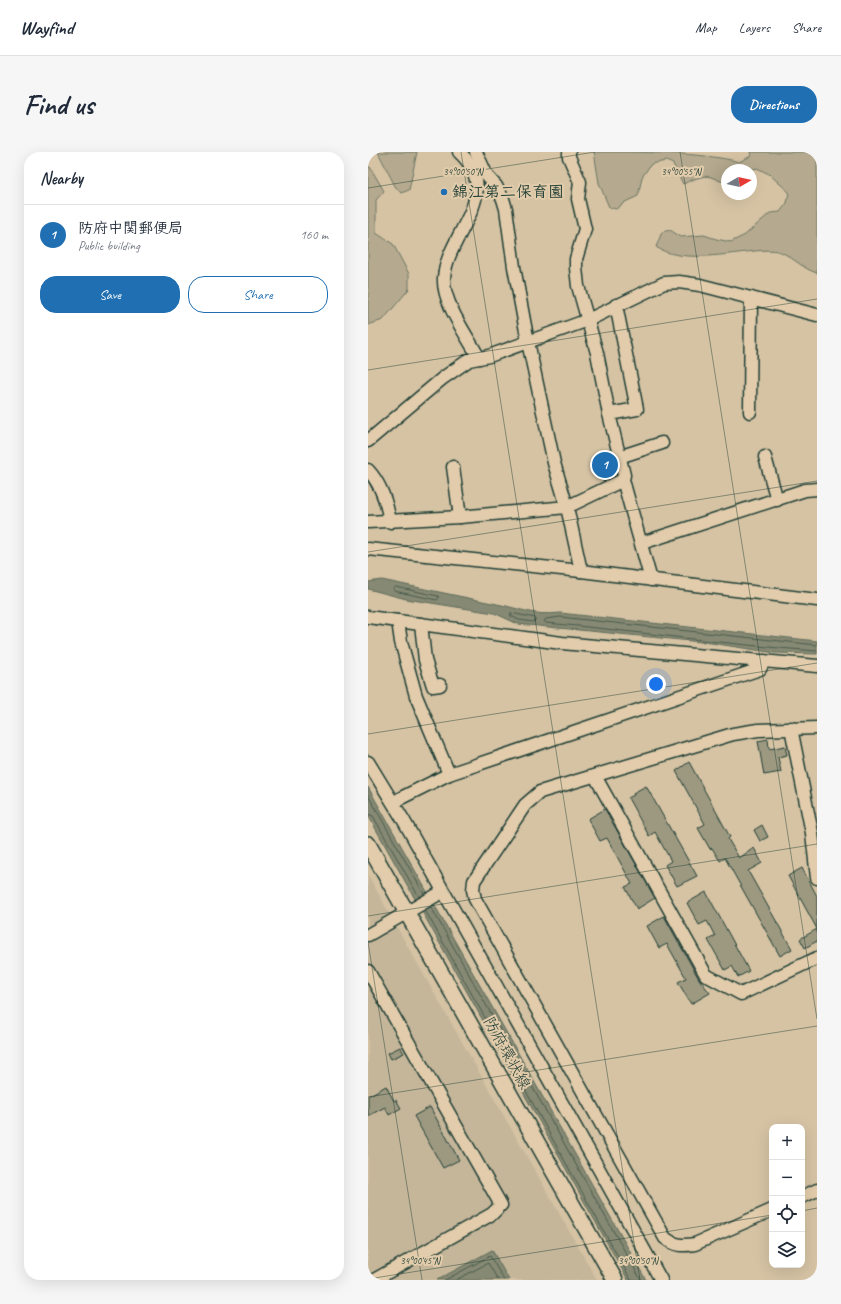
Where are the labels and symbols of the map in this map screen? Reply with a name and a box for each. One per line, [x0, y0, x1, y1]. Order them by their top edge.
north arrow [721, 164, 757, 200]
text: 34°00'50"N [443, 165, 485, 178]
text: 34°00'55"N [661, 165, 703, 178]
place label: 錦江第二保育園 [452, 182, 564, 202]
marker: 錦江第二保育園 [439, 187, 449, 197]
pin: 1 [592, 450, 618, 480]
your location [646, 674, 666, 694]
street label: 防府環状線 [479, 1013, 535, 1093]
text: 34°00'45"N [400, 1254, 442, 1267]
text: 34°00'50"N [618, 1254, 660, 1267]

